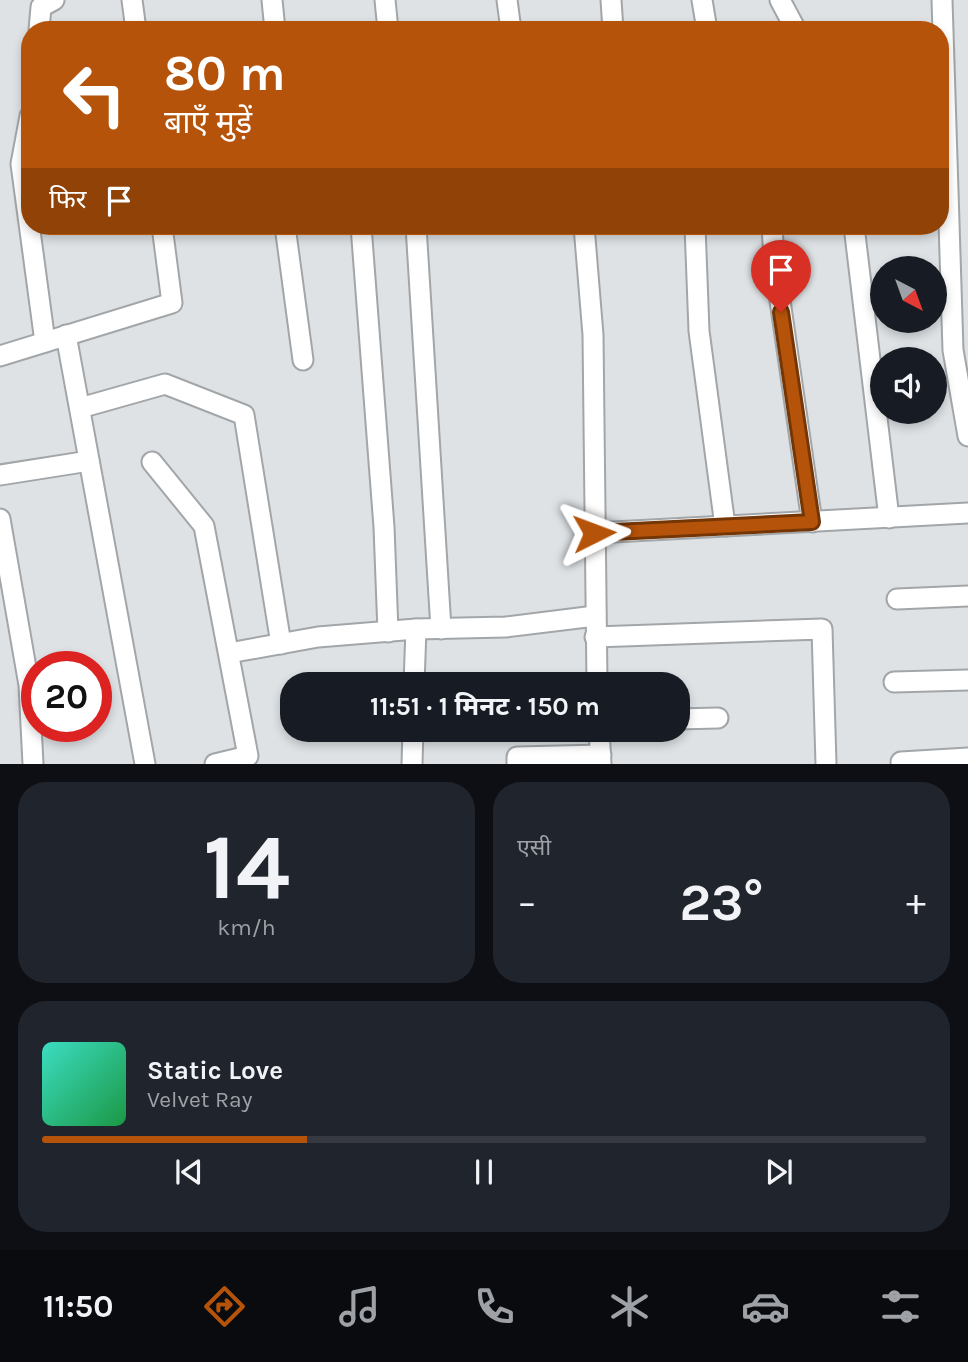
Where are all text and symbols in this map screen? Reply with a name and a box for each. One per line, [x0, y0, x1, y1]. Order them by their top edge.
text: 80 m [164, 45, 286, 102]
icon: left [49, 49, 140, 140]
text: बाएँ मुड़ें [164, 104, 252, 141]
icon: arrive [100, 182, 138, 220]
text: फिर [49, 184, 86, 215]
pin [751, 240, 811, 312]
icon: arrive [762, 251, 800, 289]
north arrow [870, 256, 947, 332]
map controls [870, 256, 947, 424]
button: sound [870, 347, 947, 424]
position arrow [557, 496, 631, 570]
speed limit sign: 20 [21, 651, 112, 742]
text: 11:51 · 1 मिनट · 150 m [370, 691, 600, 722]
text: 14 [203, 815, 290, 921]
text: एसी [517, 834, 551, 861]
text: 23° [679, 872, 764, 933]
text: − [517, 880, 537, 925]
text: + [906, 880, 926, 925]
text: km/h [217, 914, 276, 941]
text: Static Love [147, 1055, 283, 1086]
text: Velvet Ray [147, 1086, 252, 1113]
icon: previous [170, 1153, 208, 1191]
icon: pause [465, 1153, 503, 1191]
icon: next [760, 1153, 798, 1191]
icon: directions [200, 1282, 249, 1331]
icon: music [335, 1282, 384, 1331]
icon: phone [470, 1282, 519, 1331]
icon: climate [605, 1282, 654, 1331]
icon: car [741, 1282, 790, 1331]
icon: filters [876, 1282, 925, 1331]
text: 11:50 [43, 1288, 113, 1325]

